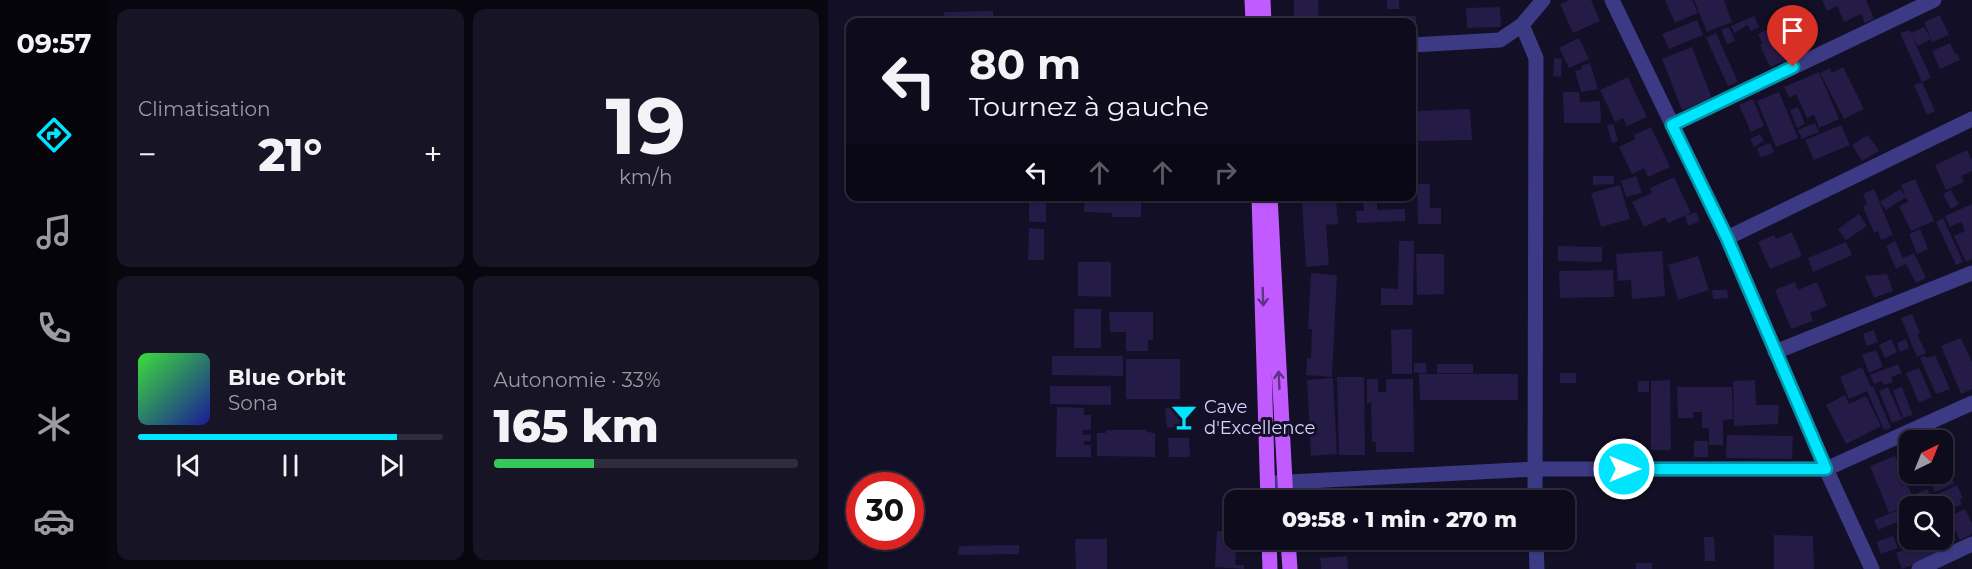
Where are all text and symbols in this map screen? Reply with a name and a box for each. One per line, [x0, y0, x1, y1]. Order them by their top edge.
pin [1767, 5, 1818, 67]
icon: arrive [1776, 14, 1809, 47]
text: 09:57 [16, 27, 92, 60]
text: 80 m [969, 38, 1081, 90]
icon: left [870, 42, 948, 120]
text: 19 [606, 78, 686, 174]
text: Tournez à gauche [969, 90, 1209, 123]
text: Climatisation [138, 97, 271, 121]
icon: directions [33, 114, 75, 156]
text: 21° [258, 127, 322, 182]
text: − [138, 134, 157, 174]
text: + [424, 134, 442, 174]
icon: left [1020, 156, 1053, 189]
icon: ahead [1083, 156, 1116, 189]
icon: ahead [1146, 156, 1179, 189]
icon: right [1209, 156, 1242, 189]
text: km/h [619, 165, 672, 189]
icon: music [33, 211, 75, 253]
one-way arrow [1257, 286, 1268, 306]
icon: phone [33, 307, 75, 349]
text: Blue Orbit [228, 364, 346, 391]
text: Autonomie · 33% [494, 368, 660, 392]
one-way arrow [1274, 370, 1285, 390]
text: Sona [228, 391, 278, 415]
place label: Cave d'Excellence [1204, 396, 1315, 439]
text: 165 km [494, 398, 659, 453]
bar icon: Cave d'Excellence [1169, 402, 1199, 432]
icon: climate [33, 403, 75, 445]
north arrow [1899, 430, 1953, 484]
map controls [1899, 430, 1953, 550]
position arrow [1592, 437, 1656, 501]
icon: previous [172, 449, 205, 482]
icon: pause [274, 449, 307, 482]
icon: next [375, 449, 408, 482]
speed limit sign: 30 [846, 472, 924, 550]
button: search [1899, 496, 1953, 550]
icon: car [33, 500, 75, 542]
text: 09:58 · 1 min · 270 m [1282, 506, 1517, 533]

